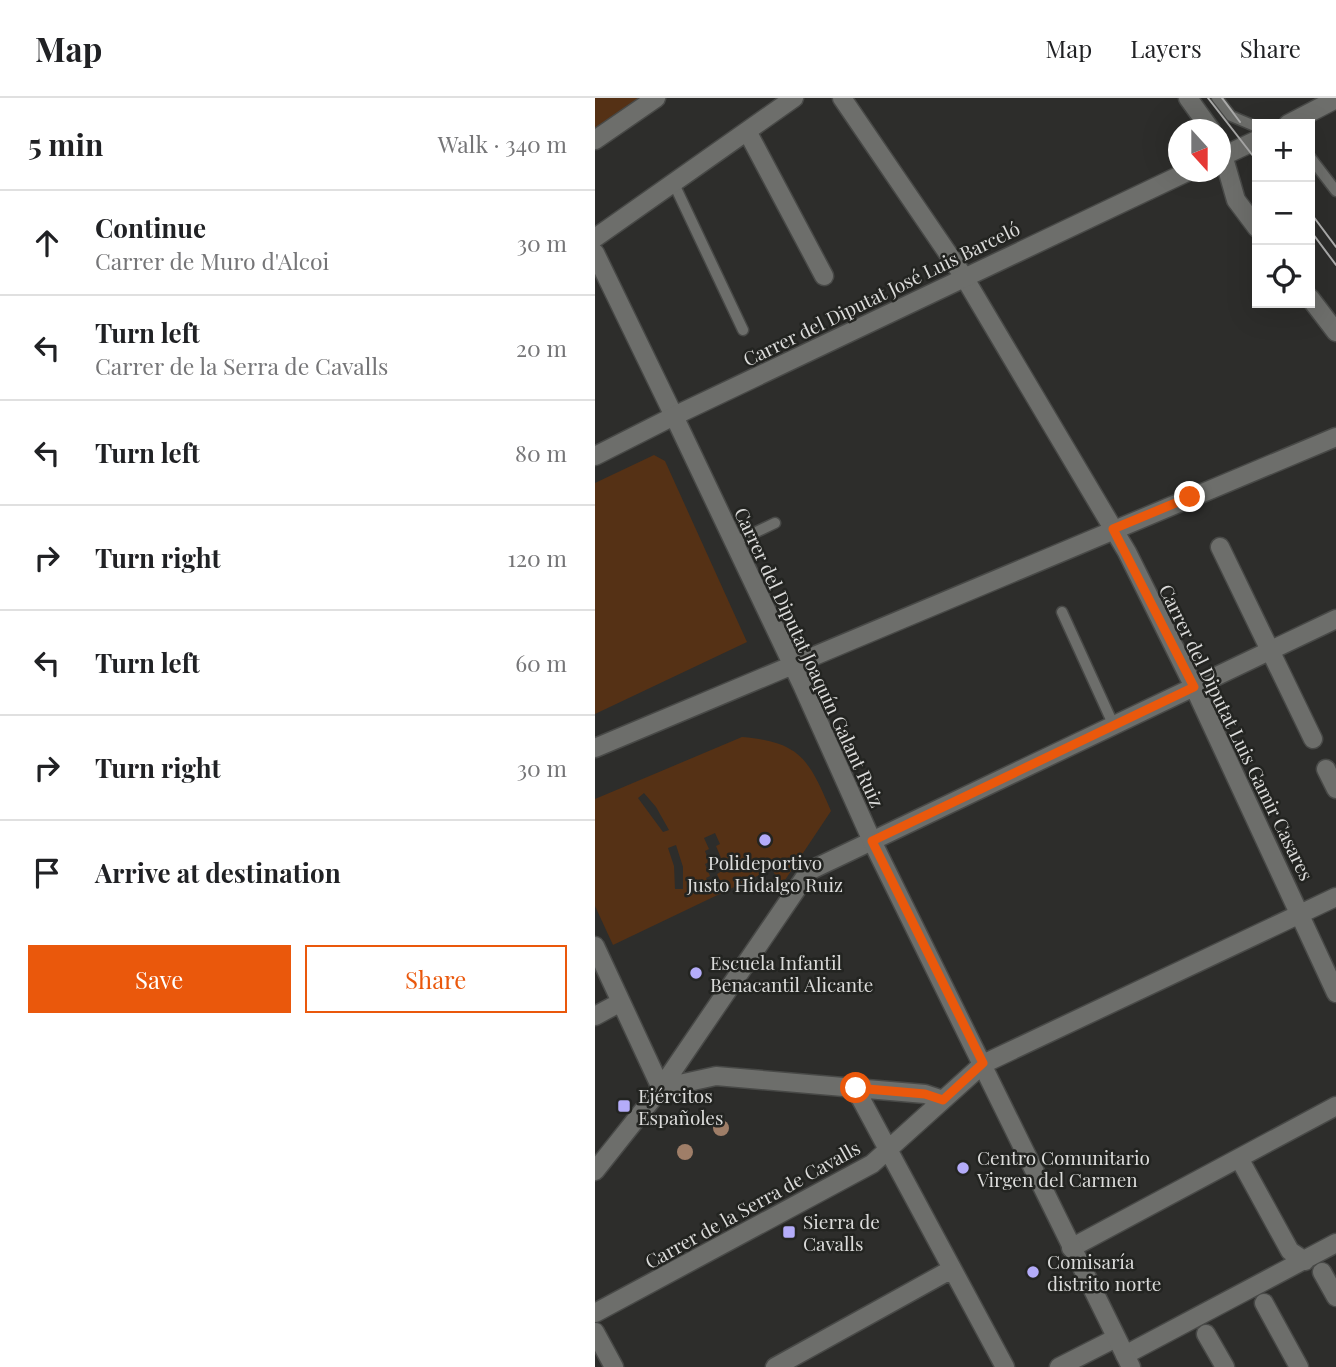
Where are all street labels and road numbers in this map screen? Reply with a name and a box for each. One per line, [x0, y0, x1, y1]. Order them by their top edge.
street label: Carrer del Diputat José Luis Barceló [738, 214, 1024, 372]
street label: Carrer del Diputat Joaquín Galant Ruiz [729, 503, 891, 811]
street label: Carrer del Diputat Luis Gamir Casares [1154, 580, 1320, 884]
street label: Carrer de la Serra de Cavalls [640, 1134, 864, 1274]

